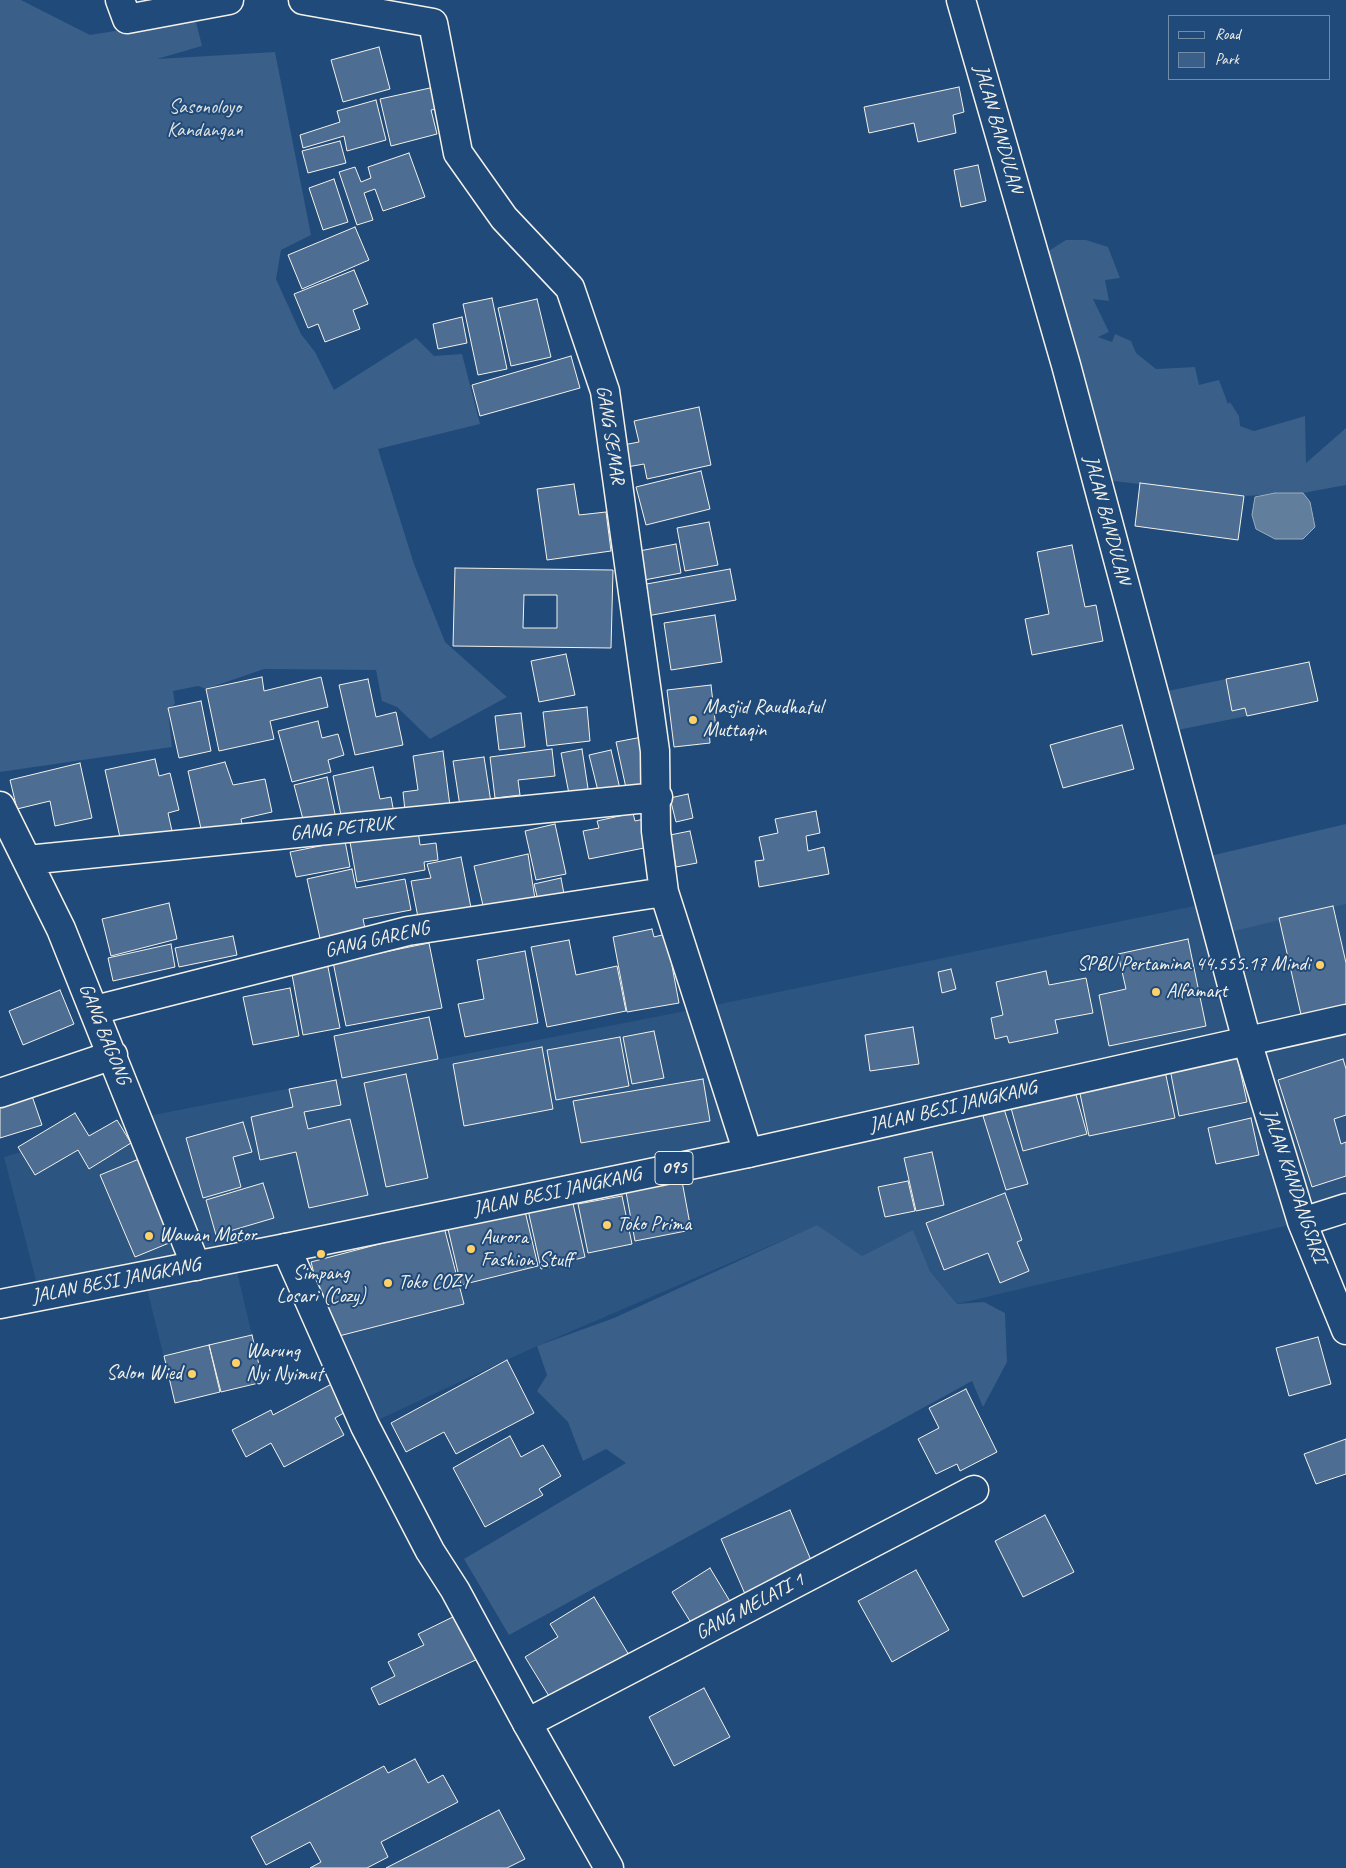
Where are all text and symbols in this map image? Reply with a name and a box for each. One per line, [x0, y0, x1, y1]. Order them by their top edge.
legend [1168, 15, 1331, 80]
text: Road [1215, 25, 1240, 44]
text: Park [1215, 50, 1239, 69]
street label: JALAN BANDULAN [968, 62, 1028, 196]
park label: Sasonoloyo Kandangan [167, 96, 243, 143]
street label: GANG SEMAR [590, 384, 630, 486]
street label: JALAN BANDULAN [1078, 453, 1136, 587]
place label: Masjid Raudhatul Muttaqin [703, 696, 823, 743]
marker: Masjid Raudhatul Muttaqin [687, 714, 699, 726]
street label: GANG PETRUK [289, 812, 395, 846]
street label: GANG GARENG [322, 916, 432, 964]
place label: SPBU Pertamina 44.555.17 Mindi [1077, 953, 1310, 977]
marker: SPBU Pertamina 44.555.17 Mindi [1314, 959, 1326, 971]
street label: GANG BAGONG [73, 980, 135, 1088]
place label: Alfamart [1166, 980, 1227, 1004]
marker: Alfamart [1150, 986, 1162, 998]
street label: JALAN BESI JANGKANG [867, 1076, 1039, 1138]
street label: JALAN KANDANGSARI [1256, 1106, 1332, 1266]
road number: 095 [655, 1152, 693, 1184]
street label: JALAN BESI JANGKANG [471, 1162, 643, 1222]
place label: Toko Prima [617, 1213, 691, 1237]
marker: Toko Prima [601, 1219, 613, 1231]
place label: Wawan Motor [159, 1224, 256, 1248]
place label: Aurora Fashion Stuff [481, 1226, 573, 1273]
marker: Wawan Motor [143, 1230, 155, 1242]
marker: Aurora Fashion Stuff [465, 1243, 477, 1255]
marker: Simpang Losari (Cozy) [315, 1248, 327, 1260]
street label: JALAN BESI JANGKANG [30, 1253, 202, 1309]
place label: Simpang Losari (Cozy) [276, 1262, 366, 1309]
place label: Toko COZY [398, 1271, 470, 1295]
marker: Toko COZY [382, 1277, 394, 1289]
place label: Warung Nyi Nyimut [246, 1340, 323, 1387]
marker: Warung Nyi Nyimut [230, 1357, 242, 1369]
place label: Salon Wied [106, 1362, 182, 1386]
marker: Salon Wied [186, 1368, 198, 1380]
street label: GANG MELATI 1 [692, 1568, 808, 1646]

